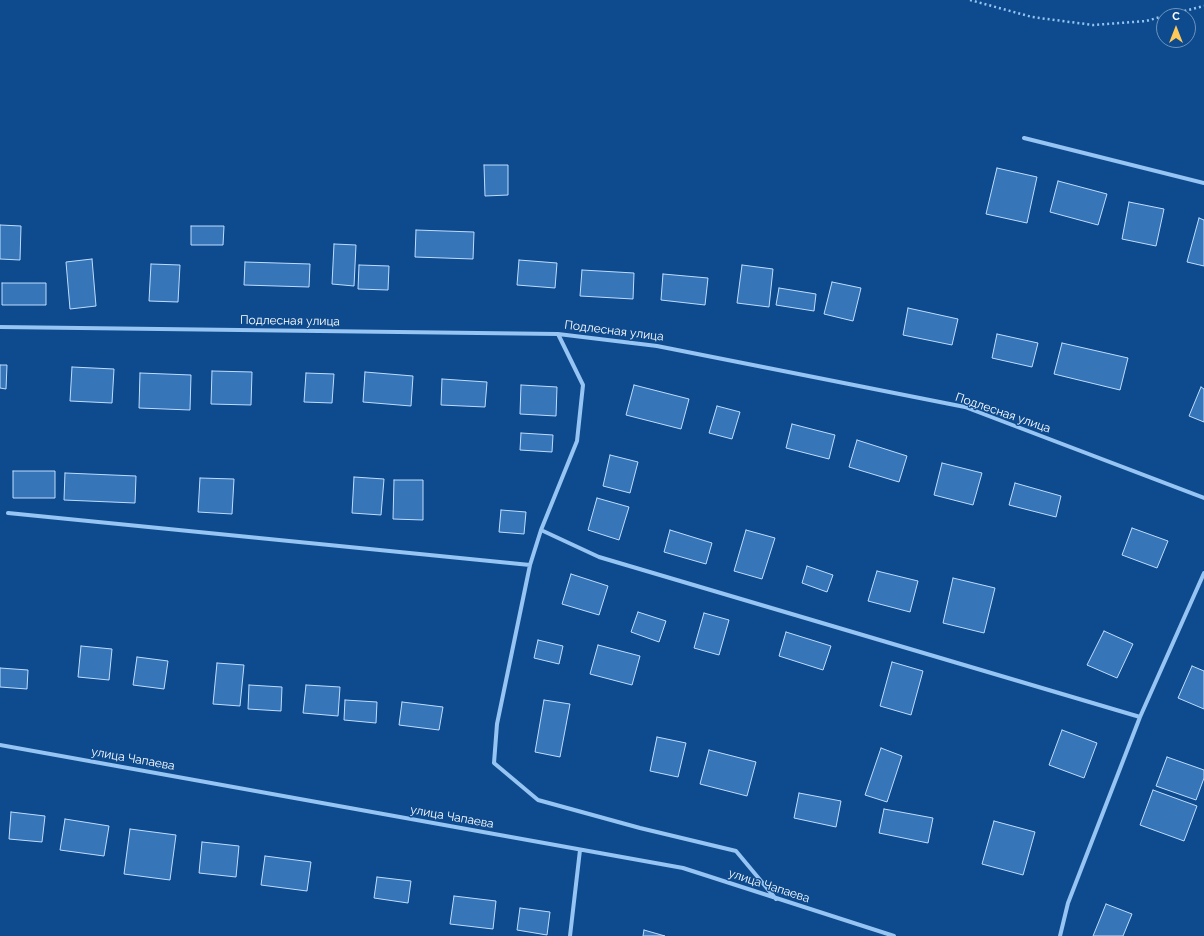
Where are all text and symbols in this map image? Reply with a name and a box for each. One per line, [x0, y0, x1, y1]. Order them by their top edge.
north arrow [1156, 8, 1196, 48]
text: С [1172, 10, 1180, 23]
street label: Подлесная улица [240, 313, 340, 329]
street label: Подлесная улица [564, 318, 664, 344]
street label: Подлесная улица [953, 390, 1053, 436]
street label: улица Чапаева [90, 745, 176, 773]
street label: улица Чапаева [409, 803, 495, 831]
street label: улица Чапаева [727, 866, 811, 906]

